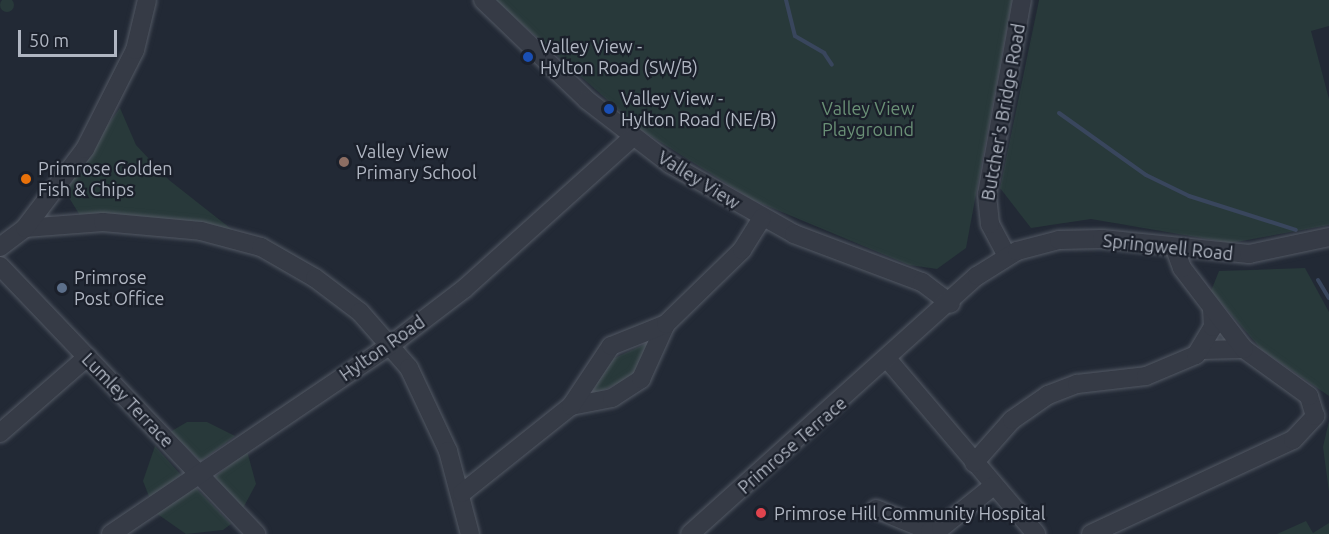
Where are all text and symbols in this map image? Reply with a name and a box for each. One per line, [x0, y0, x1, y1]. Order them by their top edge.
scale bar [21, 18, 120, 56]
street label: Butcher's Bridge Road [977, 22, 1029, 202]
text: 50 m [29, 30, 69, 50]
place label: Valley View - Hylton Road (SW/B) [540, 36, 698, 78]
marker: Valley View - Hylton Road (SW/B) [521, 50, 535, 64]
place label: Valley View - Hylton Road (NE/B) [621, 88, 777, 130]
park label: Valley View Playground [822, 98, 914, 140]
marker: Valley View - Hylton Road (NE/B) [602, 102, 616, 116]
place label: Valley View Primary School [356, 141, 477, 184]
street label: Valley View [654, 146, 744, 214]
marker: Valley View Primary School [337, 155, 351, 169]
place label: Primrose Golden Fish & Chips [38, 158, 173, 201]
marker: Primrose Golden Fish & Chips [19, 172, 33, 186]
street label: Springwell Road [1102, 229, 1234, 265]
place label: Primrose Post Office [74, 267, 164, 310]
marker: Primrose Post Office [55, 281, 69, 295]
street label: Hylton Road [335, 311, 429, 385]
street label: Lumley Terrace [78, 348, 178, 452]
street label: Primrose Terrace [733, 392, 851, 498]
place label: Primrose Hill Community Hospital [774, 502, 1045, 524]
marker: Primrose Hill Community Hospital [752, 504, 770, 522]

